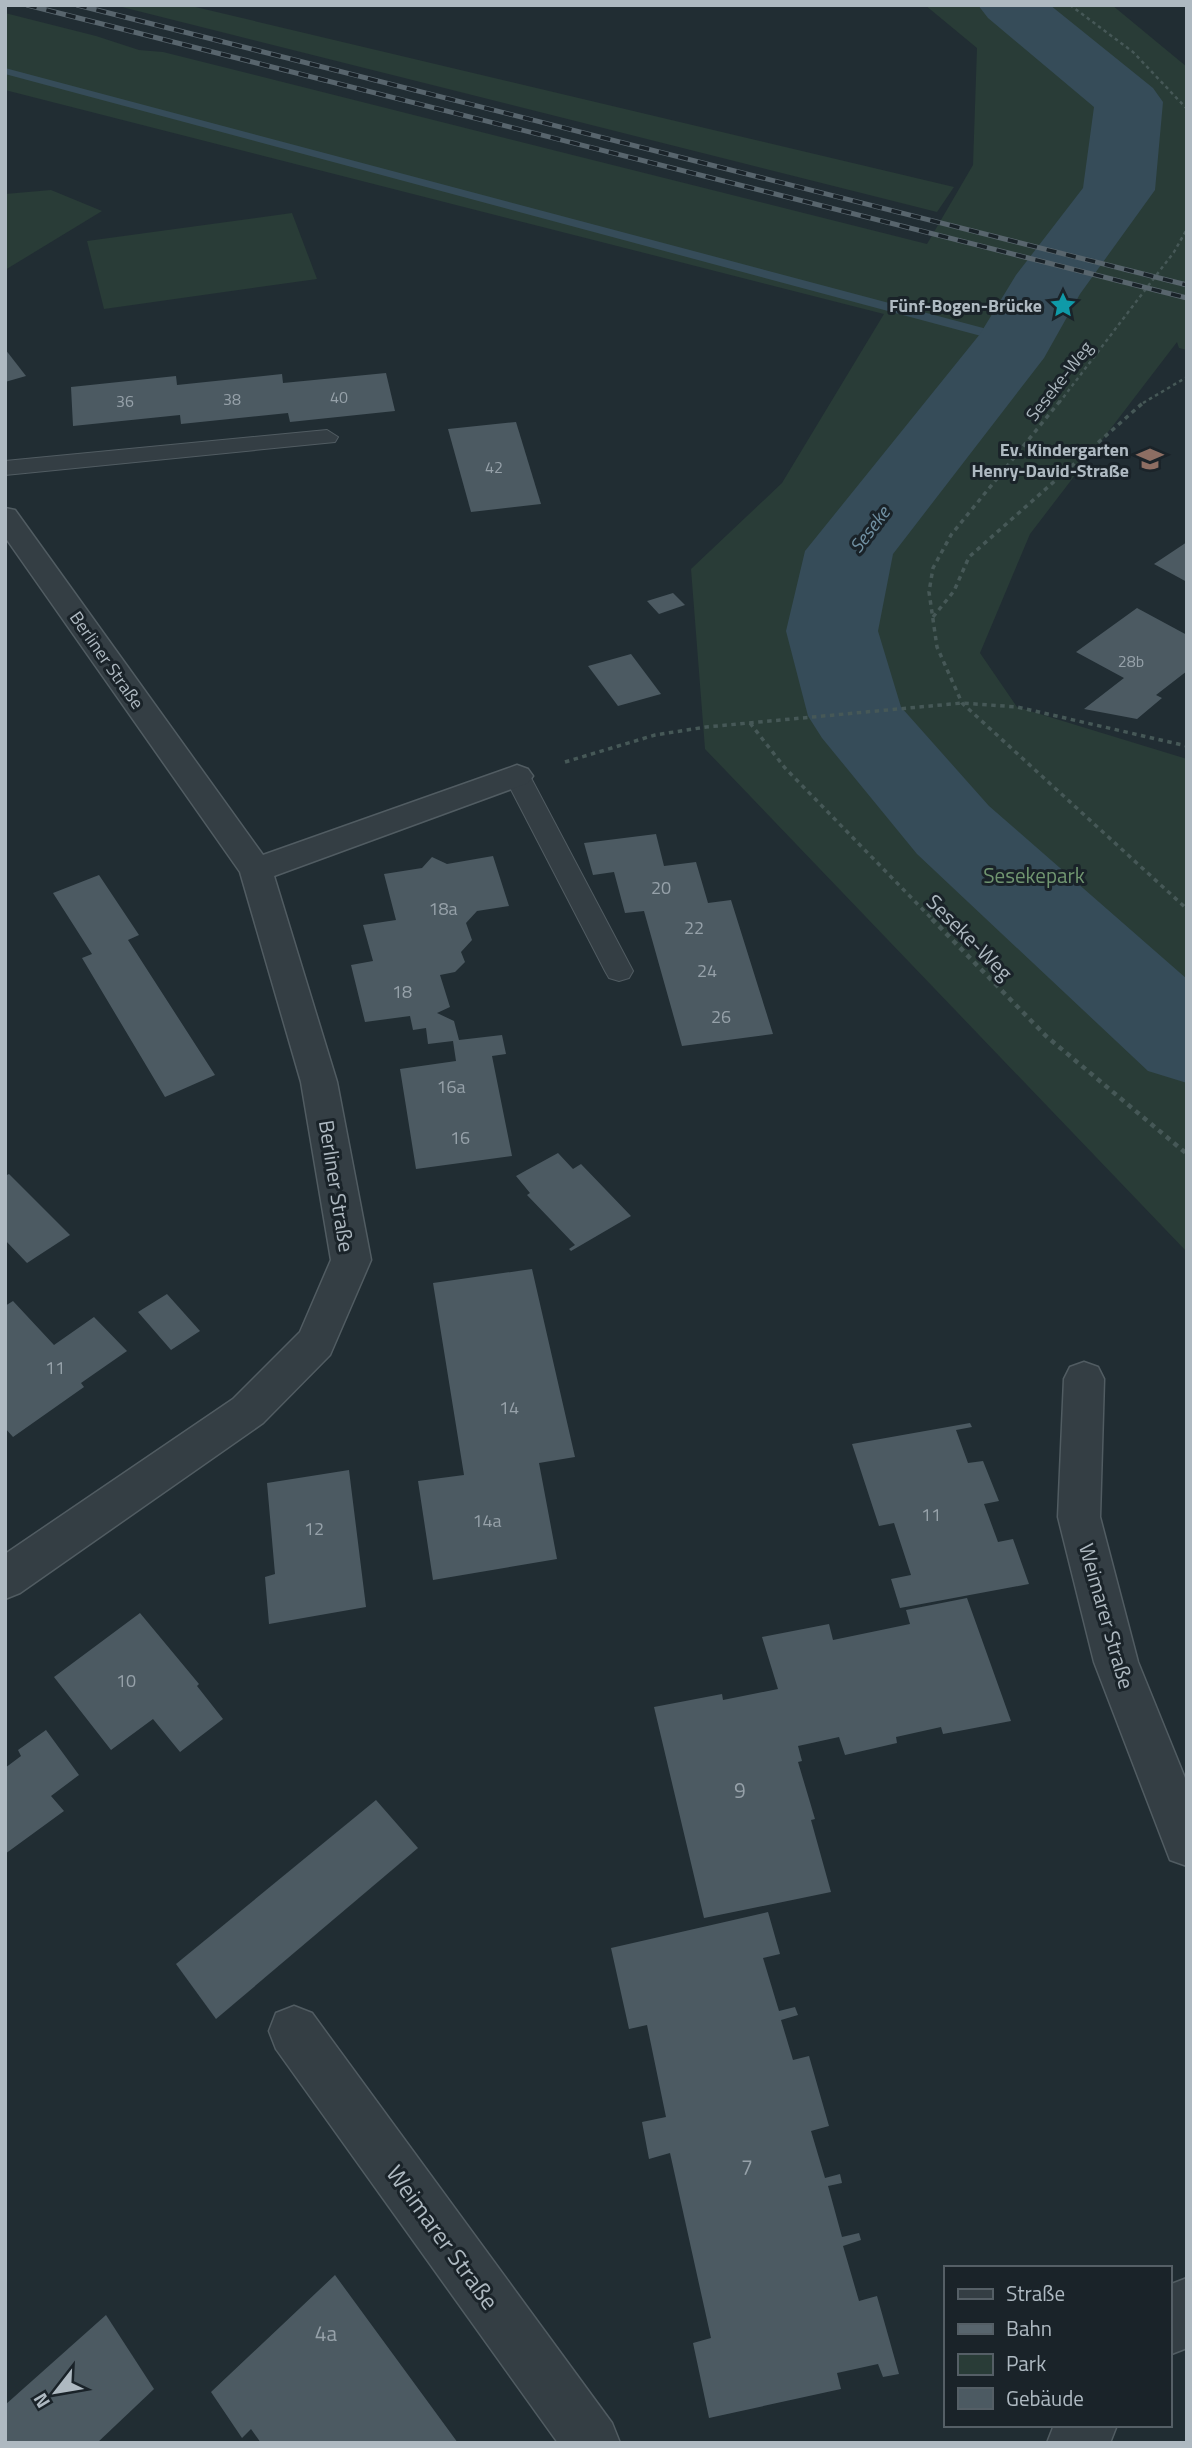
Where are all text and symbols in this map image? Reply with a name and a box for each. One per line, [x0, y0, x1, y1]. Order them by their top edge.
place icon: Fünf-Bogen-Brücke [1048, 290, 1078, 320]
place label: Fünf-Bogen-Brücke [889, 292, 1042, 319]
street label: Seseke-Weg [1019, 335, 1099, 427]
house number: 40 [330, 385, 348, 409]
house number: 38 [223, 387, 241, 411]
house number: 36 [116, 389, 134, 413]
place label: Ev. Kindergarten Henry-David-Straße [972, 436, 1129, 484]
school or university icon: Ev. Kindergarten Henry-David-Straße [1135, 444, 1165, 474]
house number: 42 [485, 455, 503, 479]
water label: Seseke [842, 498, 897, 559]
street label: Berliner Straße [63, 606, 151, 714]
house number: 28b [1118, 649, 1144, 673]
park label: Sesekepark [983, 859, 1085, 891]
house number: 20 [651, 874, 671, 901]
street label: Seseke-Weg [919, 886, 1021, 988]
house number: 18a [428, 895, 458, 922]
house number: 22 [684, 914, 704, 941]
house number: 24 [697, 957, 717, 984]
house number: 18 [392, 978, 412, 1005]
house number: 26 [711, 1003, 731, 1030]
house number: 16a [436, 1073, 466, 1100]
street label: Berliner Straße [311, 1118, 363, 1254]
house number: 16 [450, 1124, 470, 1151]
house number: 11 [45, 1354, 65, 1381]
house number: 14 [499, 1394, 519, 1421]
house number: 11 [921, 1501, 941, 1528]
house number: 14a [472, 1507, 502, 1534]
house number: 12 [304, 1515, 324, 1542]
street label: Weimarer Straße [1071, 1539, 1143, 1693]
house number: 10 [116, 1667, 136, 1694]
house number: 9 [734, 1774, 746, 1806]
house number: 7 [741, 2151, 753, 2183]
street label: Weimarer Straße [378, 2157, 508, 2317]
legend [944, 2266, 1171, 2427]
text: Straße [1006, 2277, 1065, 2309]
text: Bahn [1006, 2312, 1052, 2344]
house number: 4a [315, 2317, 338, 2349]
text: Park [1006, 2347, 1046, 2379]
north arrow [21, 2357, 91, 2427]
text: Gebäude [1006, 2382, 1084, 2414]
text: N [25, 2388, 57, 2414]

